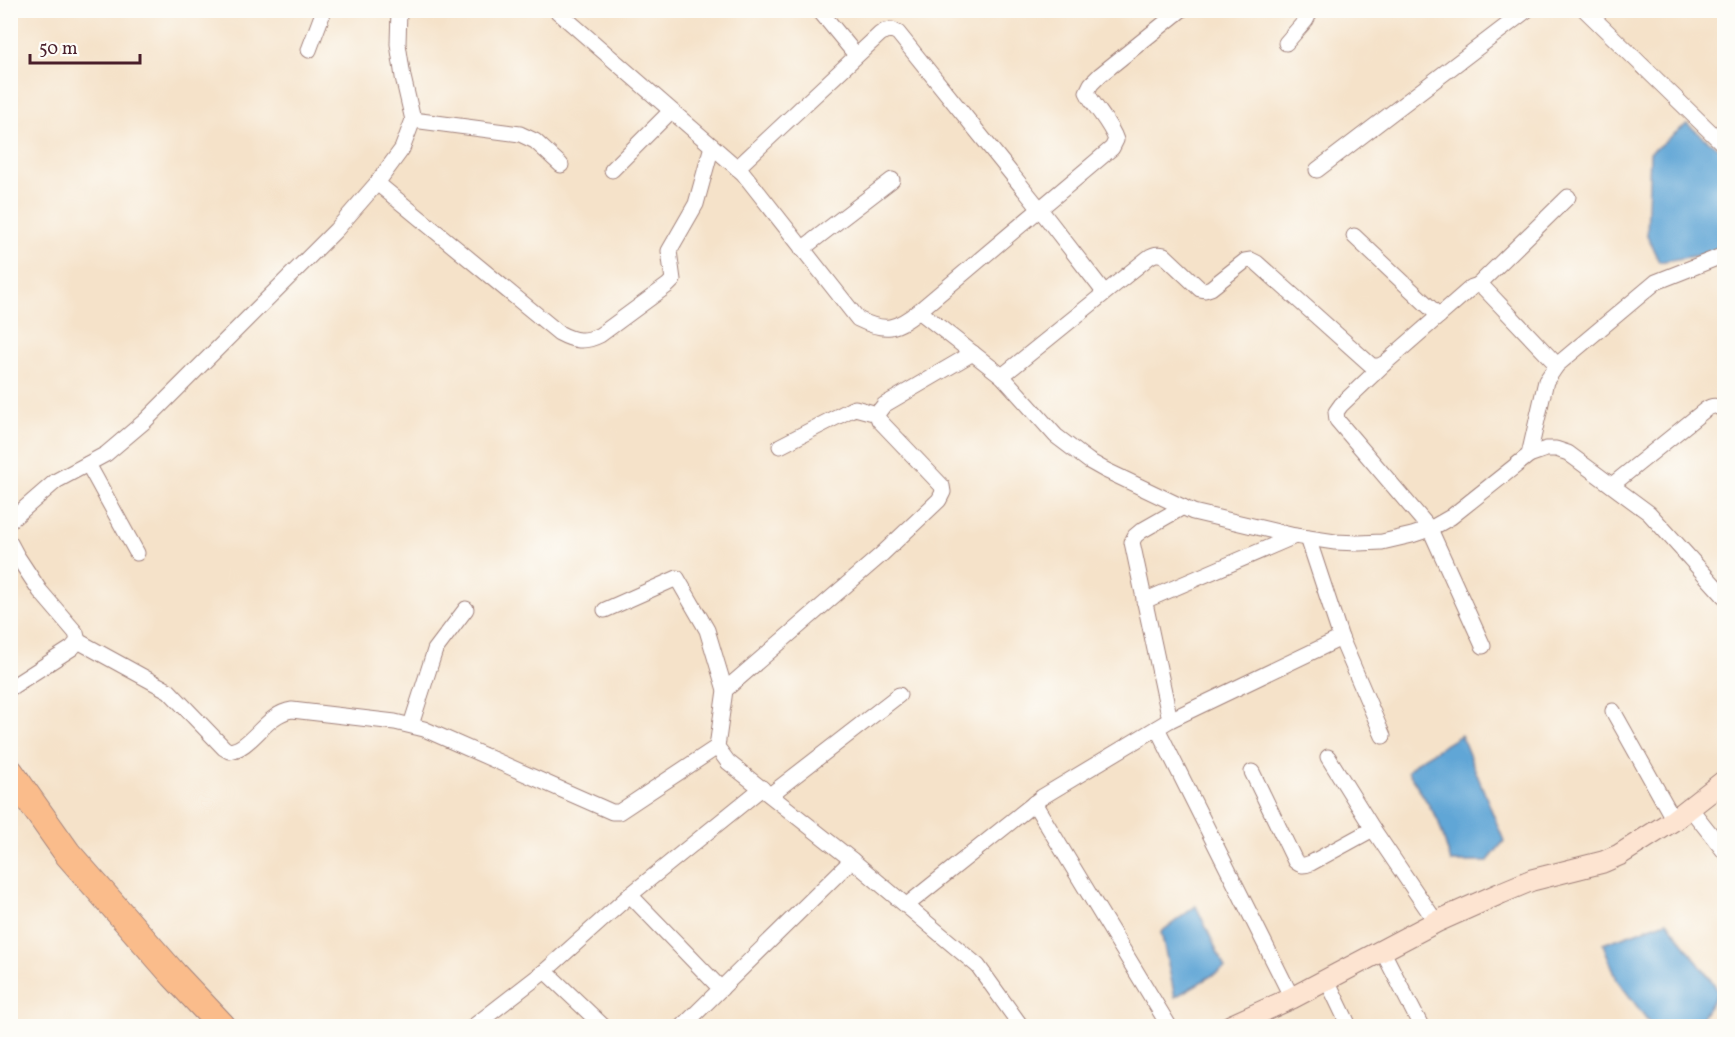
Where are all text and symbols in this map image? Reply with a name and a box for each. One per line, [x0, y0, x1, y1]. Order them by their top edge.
scale bar [30, 27, 140, 65]
text: 50 m [39, 37, 78, 62]

